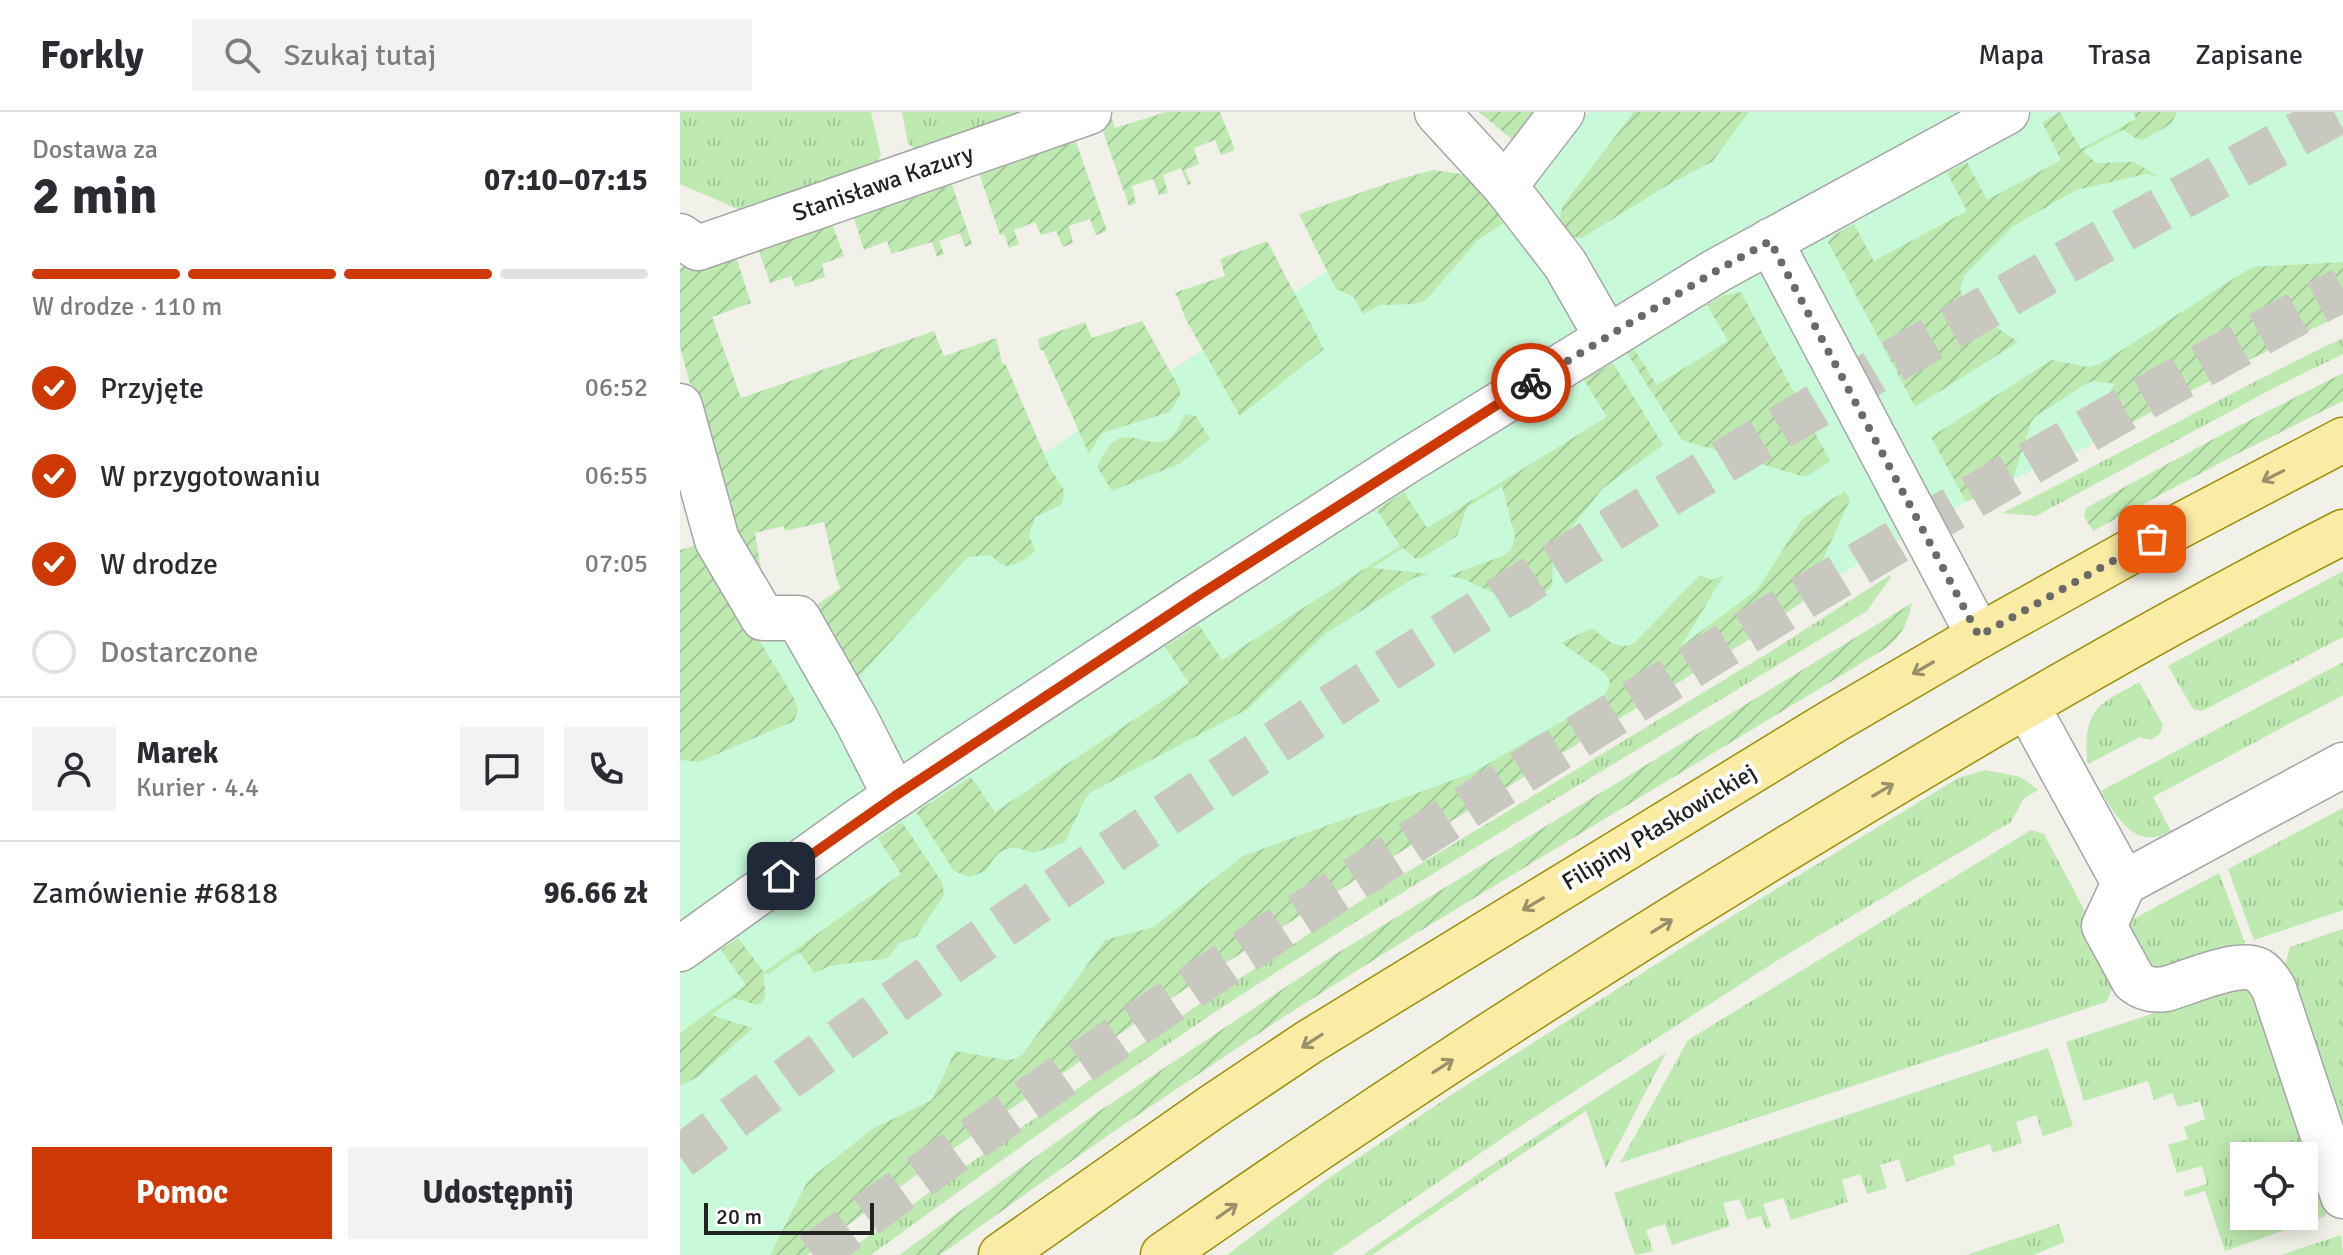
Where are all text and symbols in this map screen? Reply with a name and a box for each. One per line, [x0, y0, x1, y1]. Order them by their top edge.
search box [192, 19, 752, 91]
text: Forkly [40, 32, 144, 79]
icon: search [220, 33, 264, 77]
text: Szukaj tutaj [284, 37, 436, 74]
text: Mapa [1978, 38, 2044, 72]
text: Trasa [2088, 38, 2151, 72]
text: Zapisane [2195, 38, 2303, 72]
text: Dostawa za [32, 134, 158, 166]
street label: Stanisława Kazury [789, 138, 977, 228]
text: 07:10–07:15 [484, 162, 648, 199]
text: 2 min [32, 164, 158, 228]
text: W drodze · 110 m [32, 291, 222, 323]
courier [1491, 343, 1571, 423]
icon: bike [1509, 361, 1553, 405]
icon: check [32, 366, 76, 410]
text: Przyjęte [100, 370, 204, 407]
text: 06:52 [585, 372, 648, 404]
icon: check [32, 454, 76, 498]
text: W przygotowaniu [100, 458, 321, 495]
text: 06:55 [585, 460, 648, 492]
one-way arrow [2262, 468, 2286, 484]
pin [2118, 505, 2186, 573]
icon: bag [2130, 517, 2174, 561]
icon: check [32, 542, 76, 586]
text: W drodze [100, 546, 218, 583]
text: 07:05 [585, 548, 648, 580]
text: Dostarczone [100, 634, 258, 671]
one-way arrow [1912, 660, 1935, 676]
button: person [32, 727, 116, 811]
button: chat [460, 727, 544, 811]
button: phone [564, 727, 648, 811]
text: Marek [136, 735, 218, 772]
street label: Filipiny Płaskowickiej [1556, 757, 1762, 897]
text: Kurier · 4.4 [136, 772, 259, 804]
one-way arrow [1871, 781, 1894, 797]
pin [747, 842, 815, 910]
icon: home [759, 854, 803, 898]
text: Zamówienie #6818 [32, 875, 278, 912]
text: 96.66 zł [544, 875, 648, 912]
one-way arrow [1522, 896, 1545, 912]
one-way arrow [1650, 917, 1673, 933]
one-way arrow [1301, 1033, 1324, 1049]
one-way arrow [1431, 1058, 1454, 1074]
map controls [2230, 1142, 2318, 1230]
button: locate [2230, 1142, 2318, 1230]
button: Pomoc [32, 1147, 332, 1239]
button: Udostępnij [348, 1147, 648, 1239]
scale bar [704, 1199, 874, 1235]
one-way arrow [1215, 1202, 1237, 1219]
text: 20 m [716, 1203, 762, 1230]

